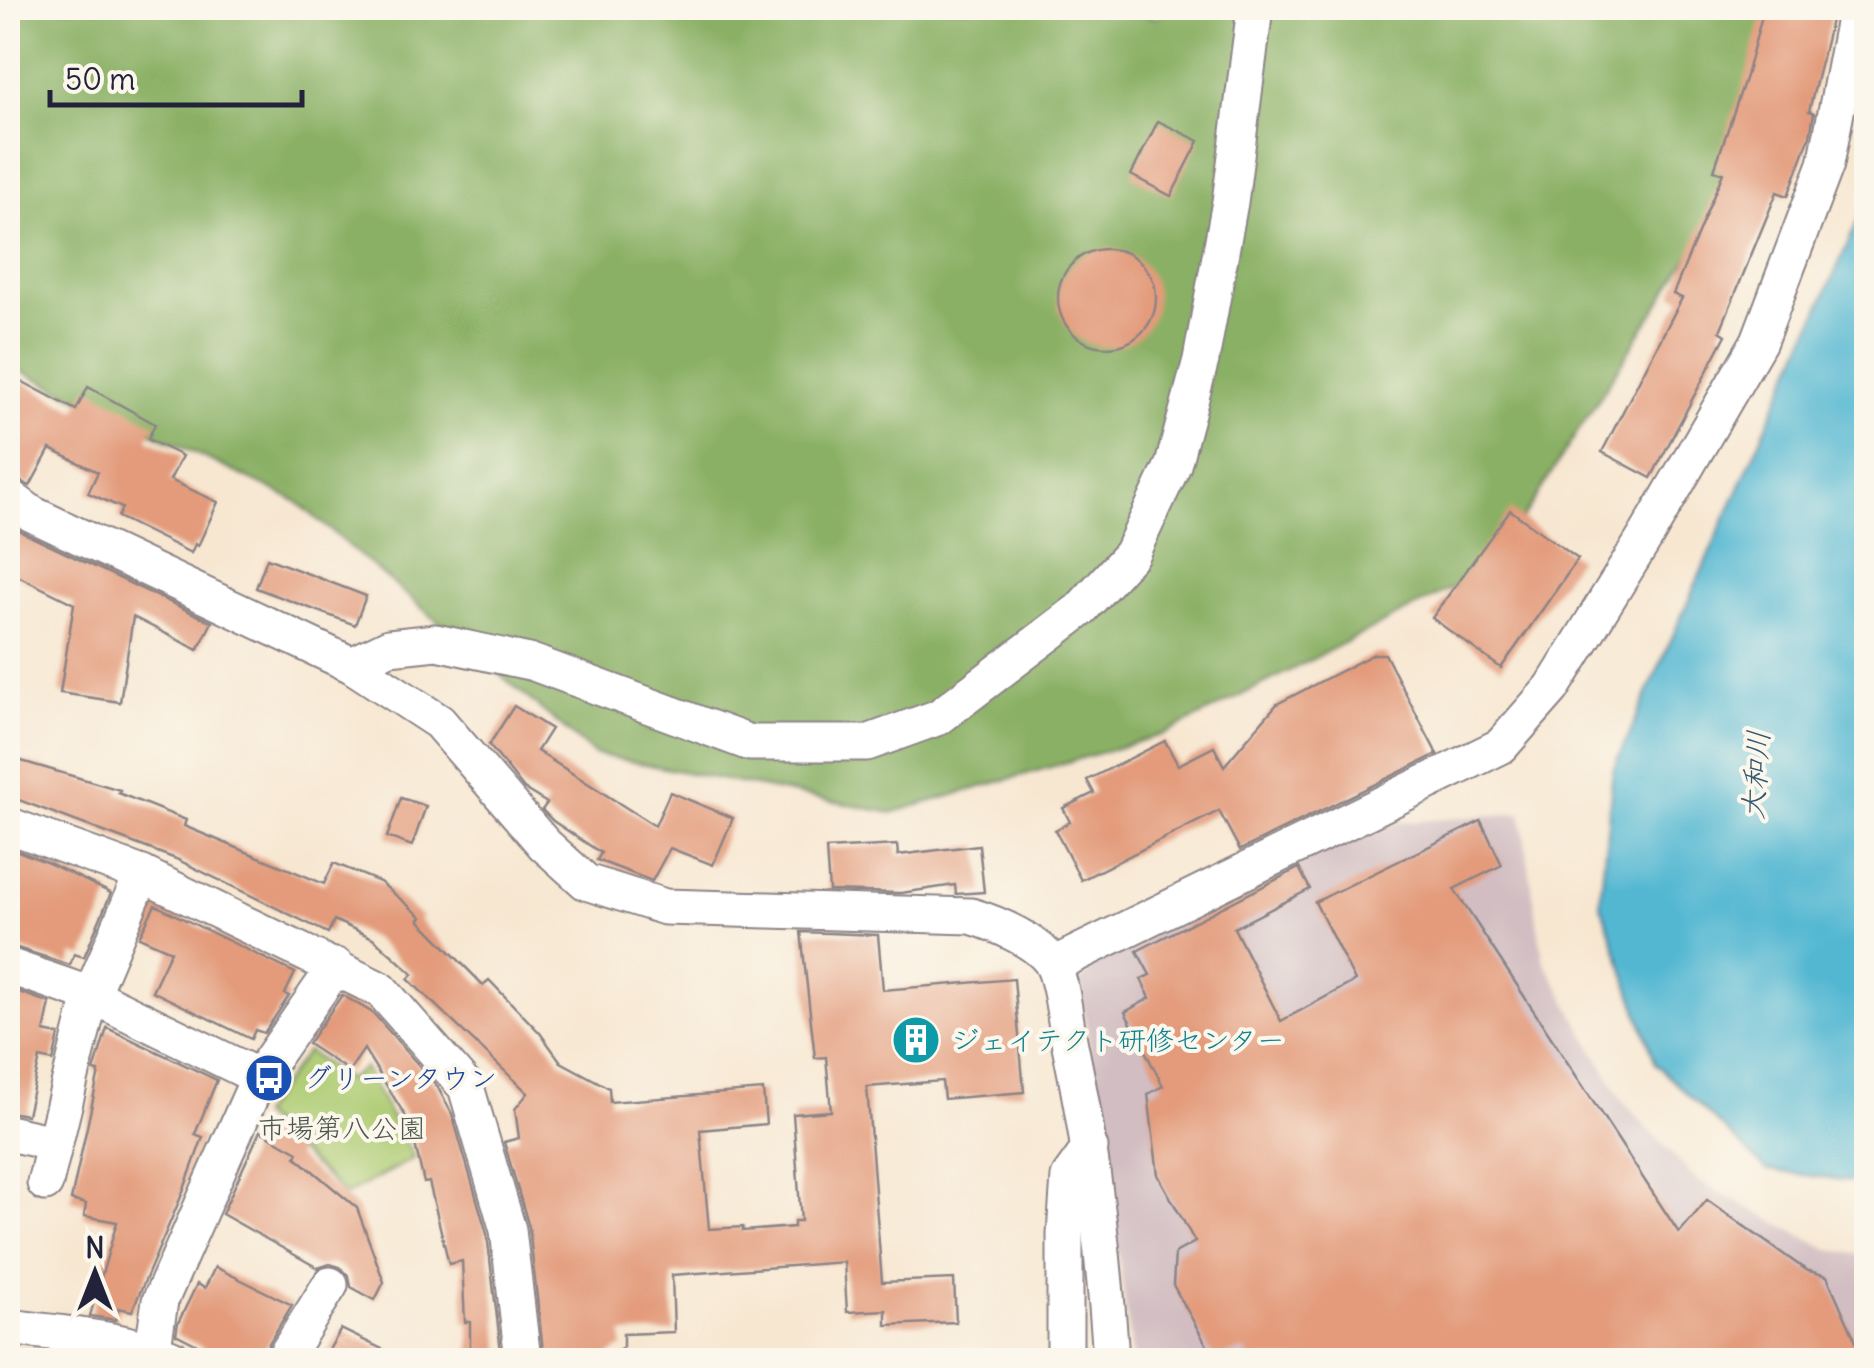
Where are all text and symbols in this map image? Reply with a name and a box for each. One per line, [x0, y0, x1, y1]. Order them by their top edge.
scale bar [50, 45, 302, 107]
text: 50 m [65, 60, 135, 98]
water label: 大和川 [1733, 729, 1777, 821]
building icon: ジェイテクト研修センター [890, 1014, 942, 1066]
place label: ジェイテクト研修センター [951, 1022, 1285, 1058]
bus stop icon: グリーンタウン [243, 1052, 295, 1104]
place label: グリーンタウン [304, 1060, 497, 1096]
park label: 市場第八公園 [258, 1110, 426, 1146]
north arrow [45, 1223, 145, 1323]
text: N [85, 1230, 105, 1266]

